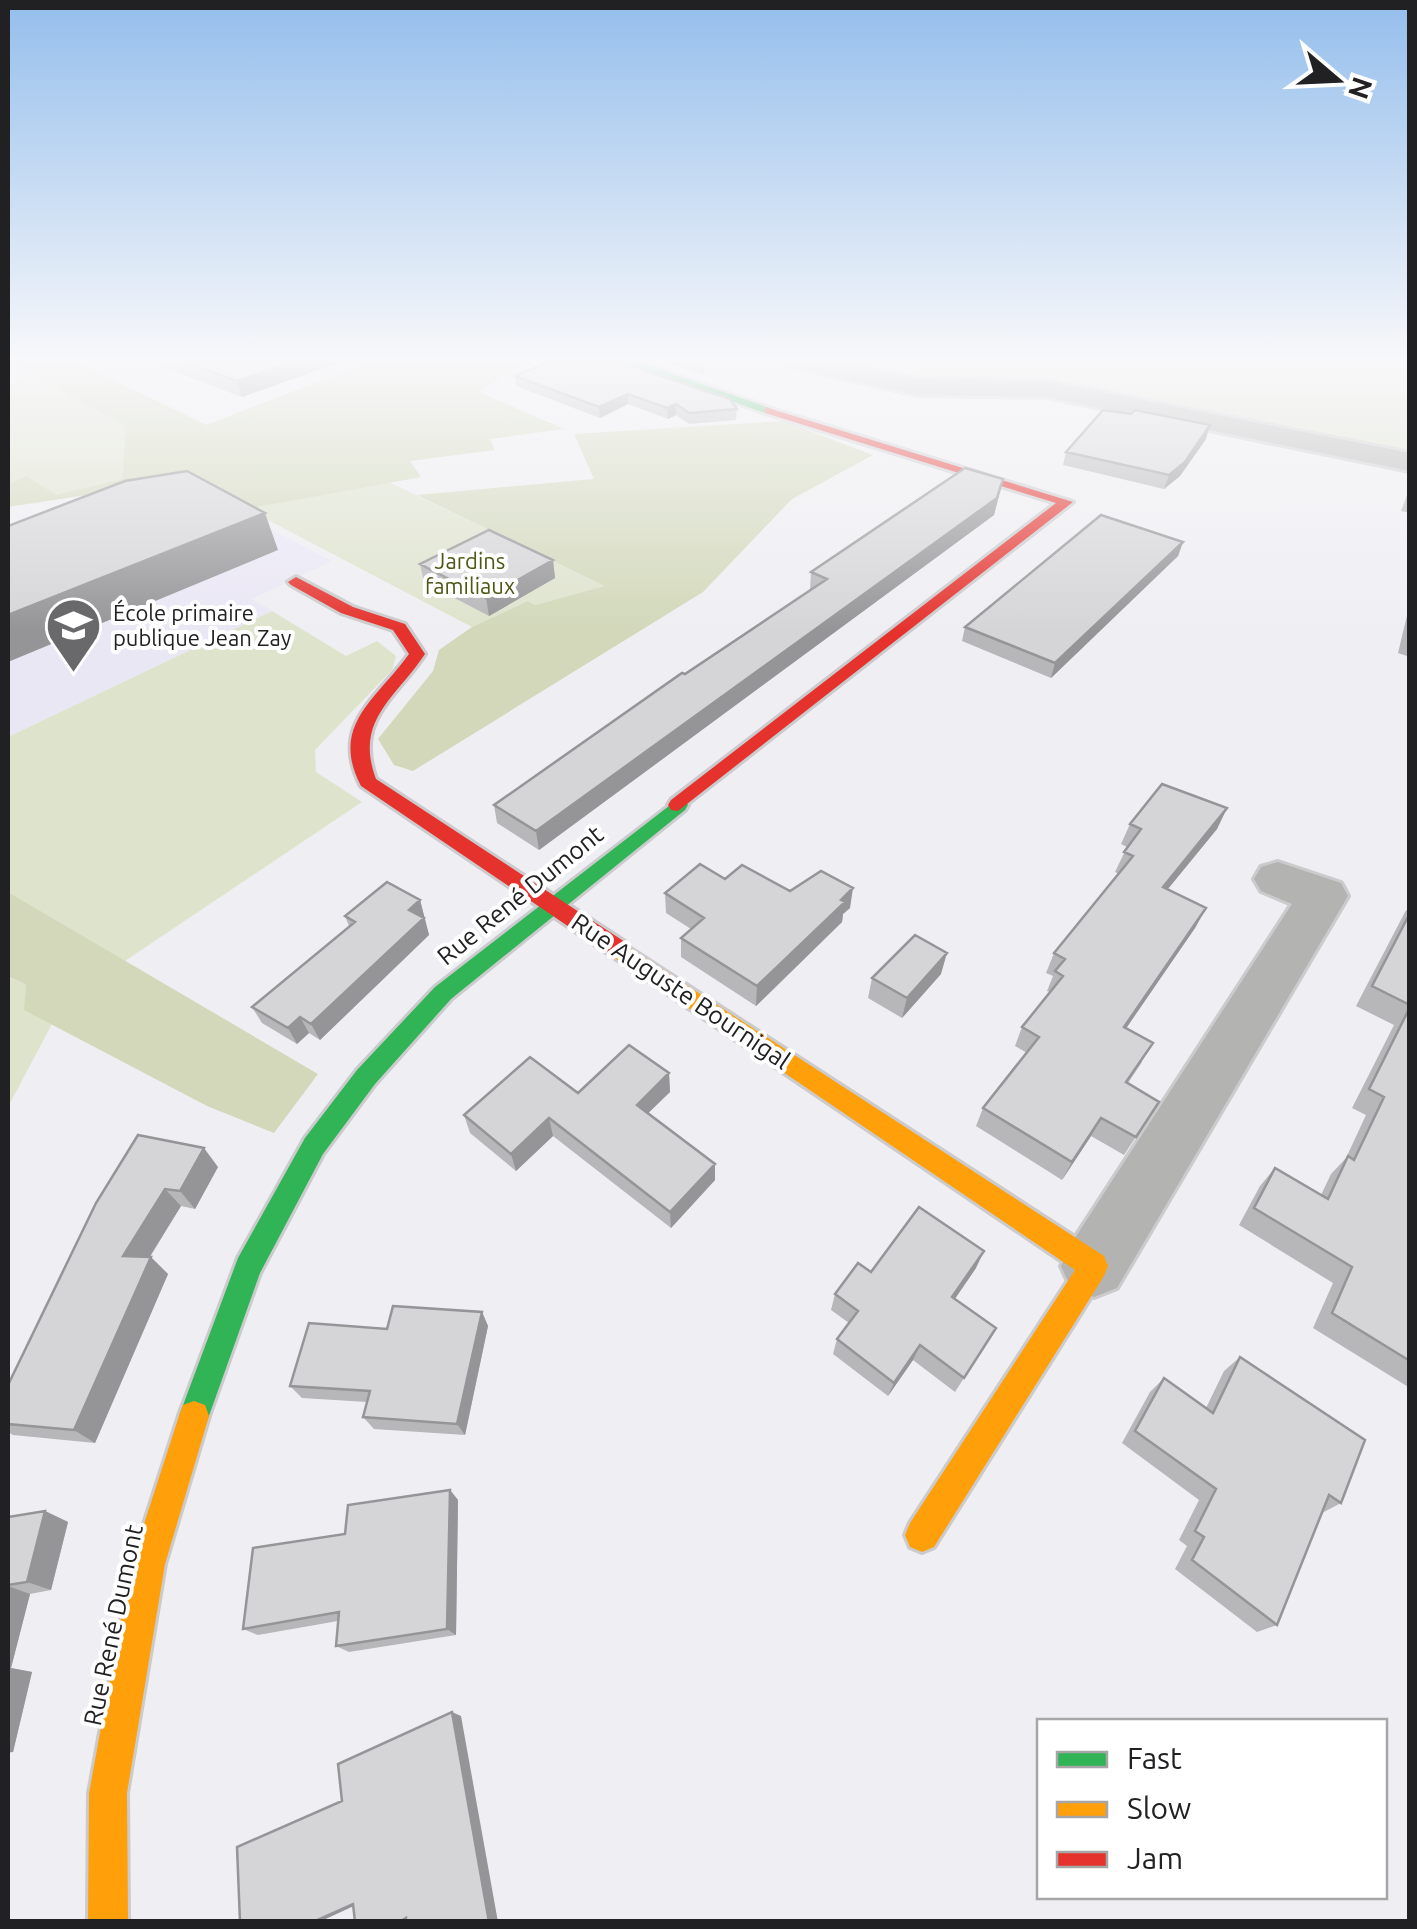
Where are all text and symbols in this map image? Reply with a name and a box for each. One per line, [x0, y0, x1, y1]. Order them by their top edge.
north arrow [1287, 30, 1387, 130]
text: N [1343, 73, 1379, 103]
park label: Jardins familiaux [425, 548, 515, 598]
school or university icon: École primaire publique Jean Zay [44, 595, 104, 674]
place label: École primaire publique Jean Zay [113, 599, 292, 650]
street label: Rue René Dumont [432, 820, 608, 970]
street label: Rue Auguste Bournigal [567, 908, 795, 1074]
street label: Rue René Dumont [78, 1522, 148, 1728]
legend [1037, 1719, 1387, 1899]
text: Fast [1127, 1741, 1182, 1775]
text: Slow [1127, 1791, 1191, 1825]
text: Jam [1127, 1841, 1183, 1875]

